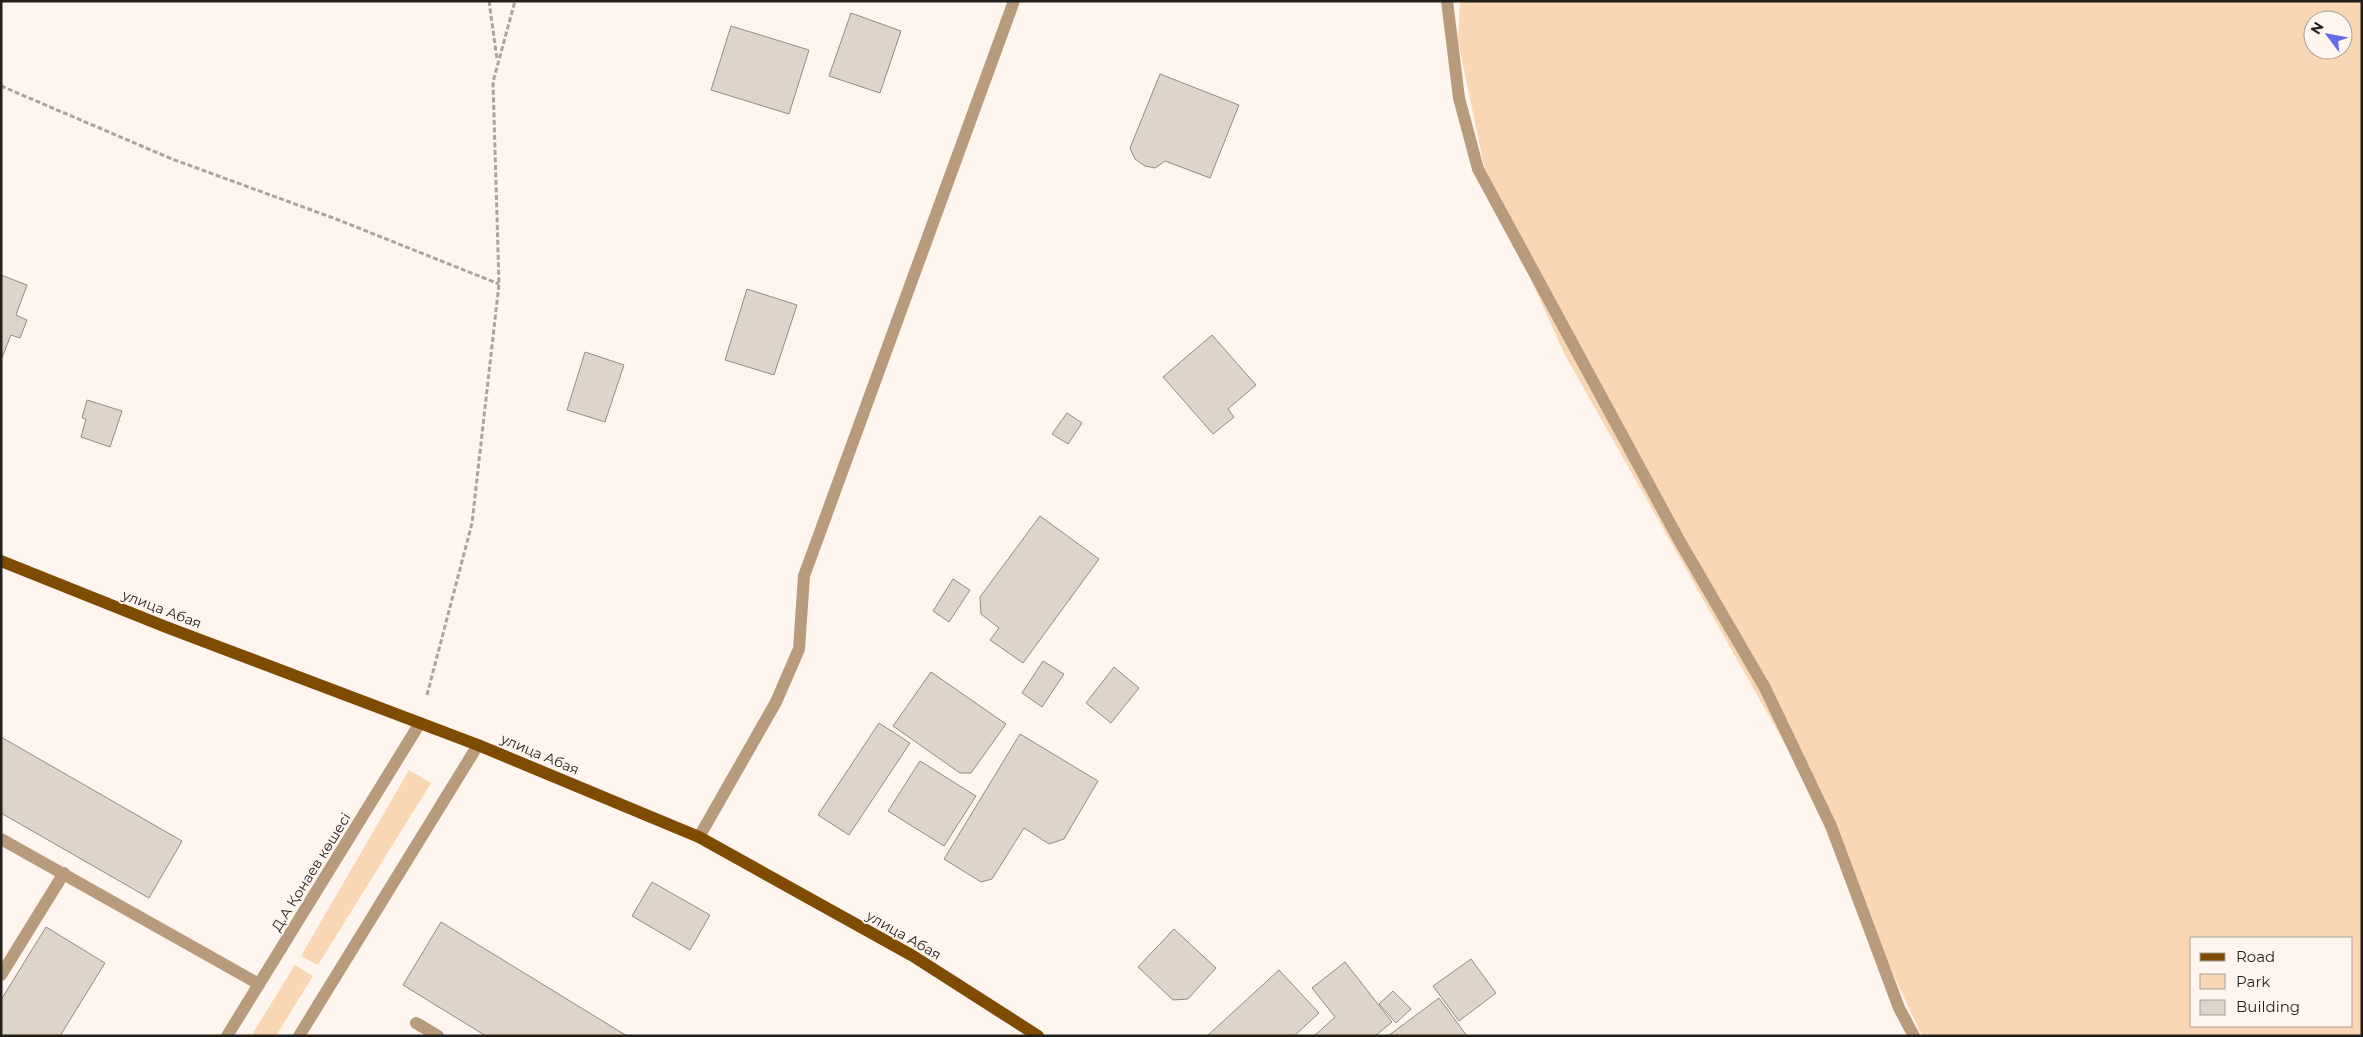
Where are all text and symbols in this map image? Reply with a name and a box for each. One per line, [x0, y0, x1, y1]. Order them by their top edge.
north arrow [2303, 10, 2353, 60]
text: N [2306, 19, 2328, 38]
street label: улица Абая [119, 585, 204, 632]
street label: улица Абая [497, 729, 582, 779]
street label: Д.А Қонаев көшесі [267, 809, 355, 935]
street label: улица Абая [862, 906, 945, 964]
legend [2190, 937, 2353, 1027]
text: Road [2236, 947, 2275, 966]
text: Park [2236, 972, 2270, 991]
text: Building [2236, 997, 2300, 1016]

